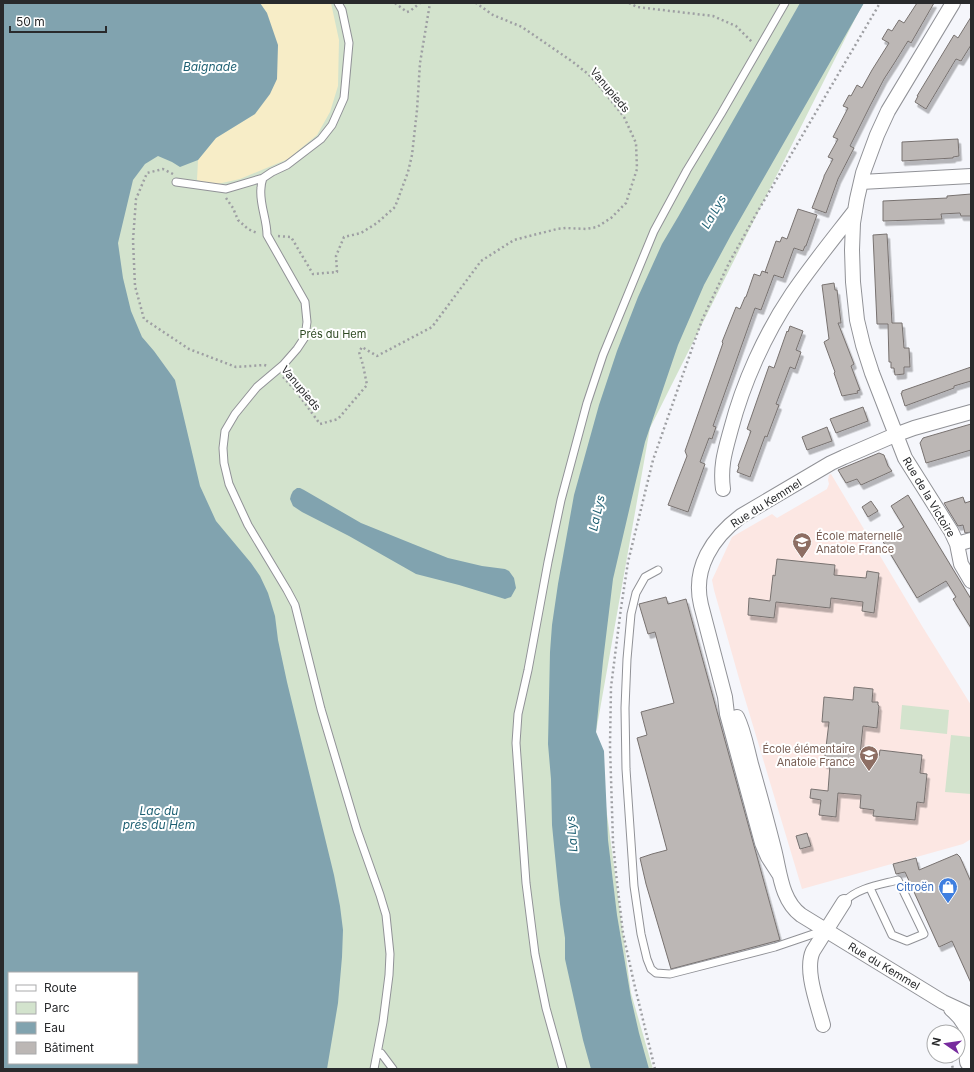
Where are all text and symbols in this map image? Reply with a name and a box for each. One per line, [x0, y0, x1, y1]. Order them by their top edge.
scale bar [10, 8, 106, 34]
text: 50 m [16, 14, 45, 29]
water label: Baignade [183, 59, 237, 74]
street label: Vanupieds [587, 65, 633, 116]
water label: La Lys [698, 192, 729, 231]
park label: Prés du Hem [300, 327, 366, 341]
street label: Vanupieds [278, 363, 324, 414]
street label: Rue de la Victoire [900, 454, 958, 540]
street label: Rue du Kemmel [728, 476, 804, 530]
water label: La Lys [585, 493, 608, 532]
place label: École maternelle Anatole France [816, 529, 902, 556]
school or university icon: École maternelle Anatole France [791, 531, 813, 559]
place label: École élémentaire Anatole France [762, 742, 855, 769]
school or university icon: École élémentaire Anatole France [858, 744, 880, 772]
water label: Lac du prés du Hem [122, 803, 196, 832]
water label: La Lys [562, 815, 581, 853]
shop icon: Citroën [937, 876, 959, 904]
place label: Citroën [896, 880, 934, 894]
street label: Rue du Kemmel [846, 939, 922, 993]
legend [8, 972, 138, 1064]
text: Route [44, 980, 77, 995]
text: Parc [44, 1000, 70, 1015]
text: Eau [44, 1020, 65, 1035]
north arrow [926, 1024, 966, 1064]
text: N [928, 1036, 944, 1047]
text: Bâtiment [44, 1040, 94, 1055]

